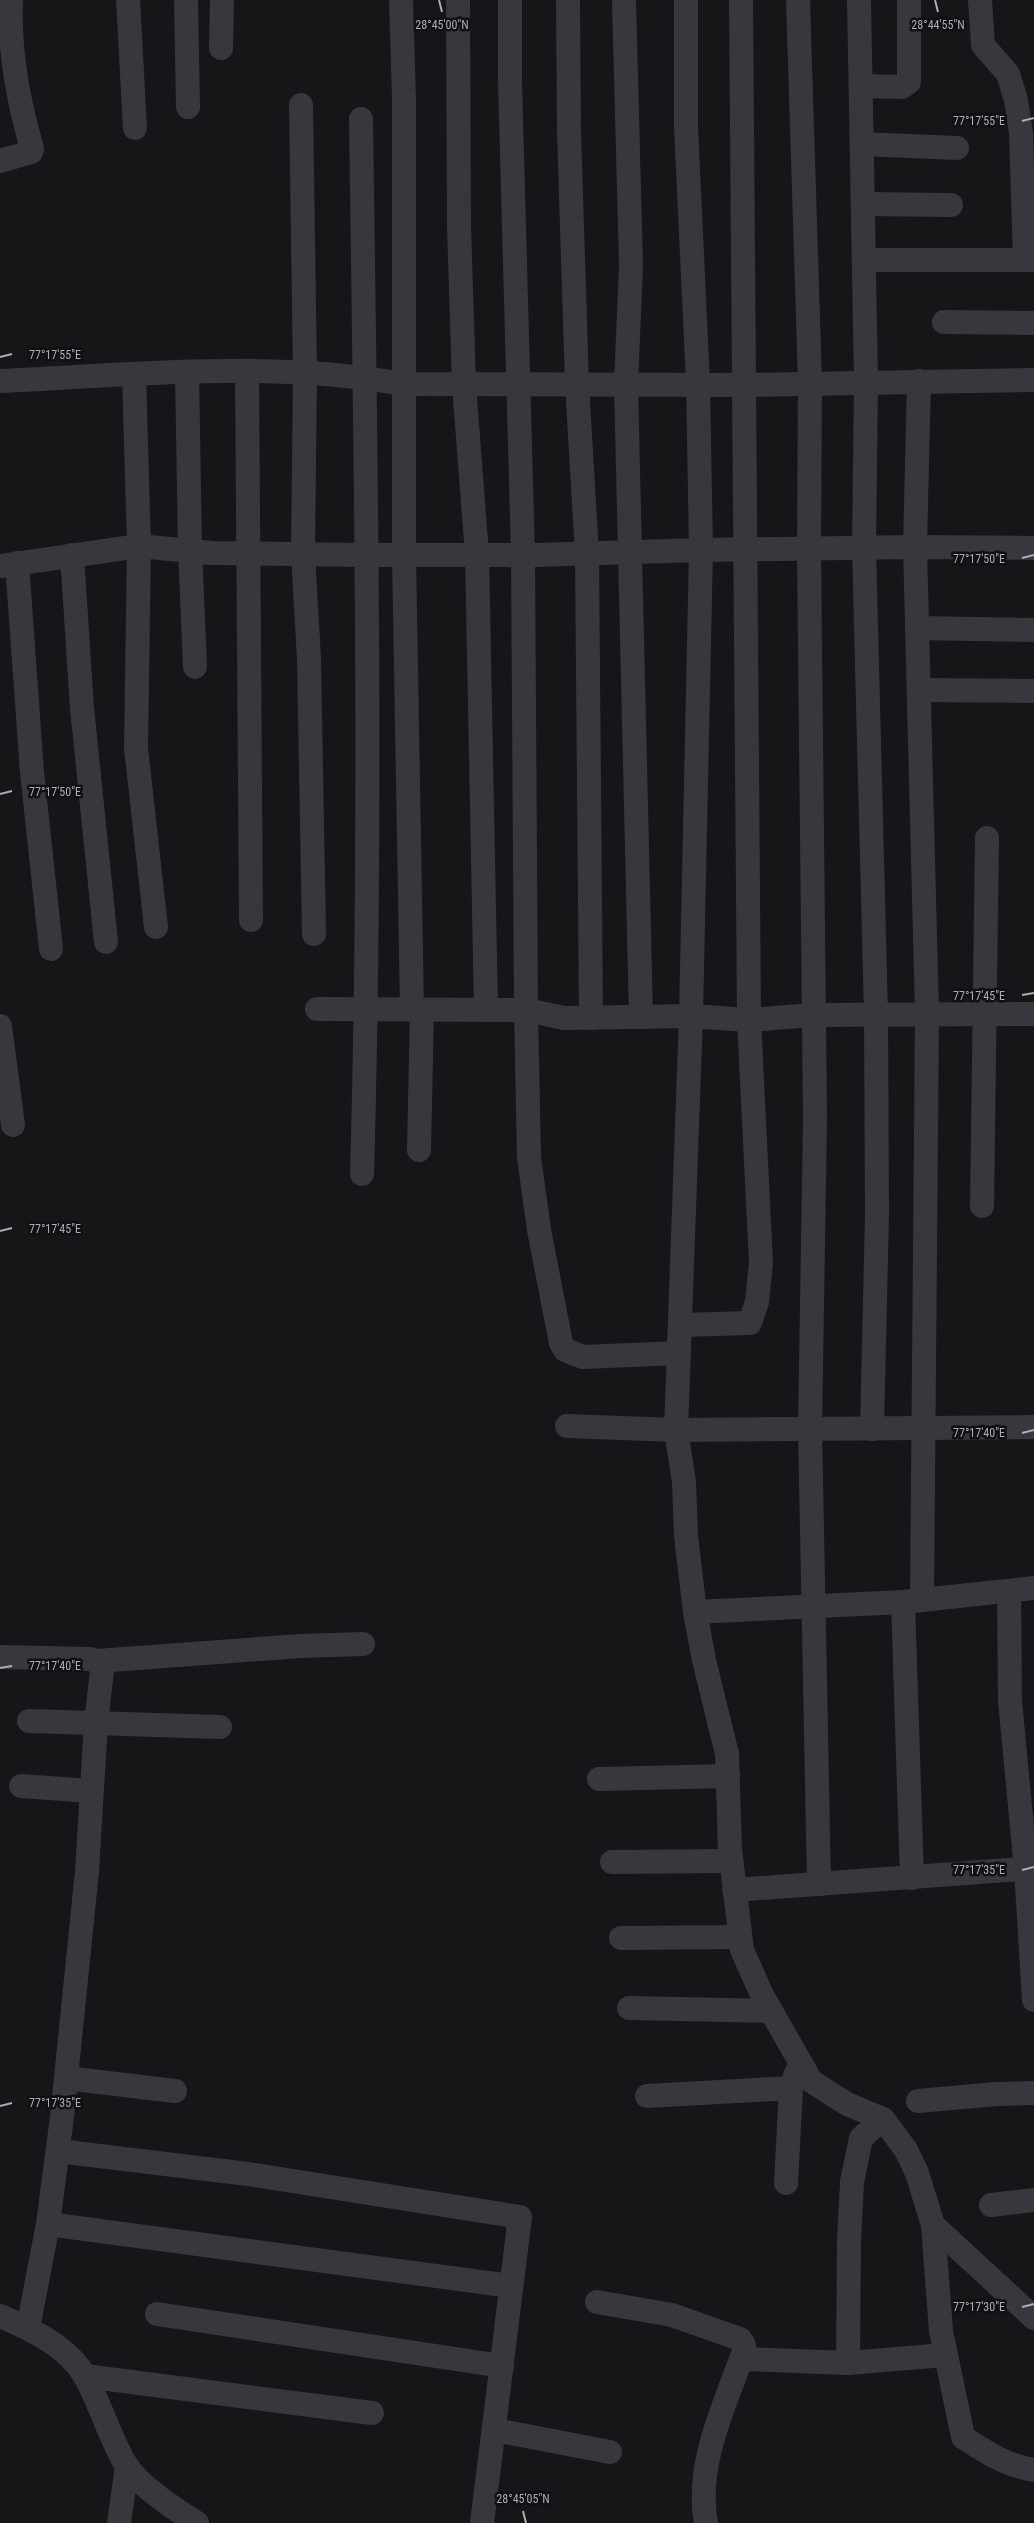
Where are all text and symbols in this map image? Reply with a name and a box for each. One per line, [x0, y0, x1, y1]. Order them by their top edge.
text: 28°45'00"N [415, 18, 469, 32]
text: 28°44'55"N [911, 18, 965, 32]
text: 77°17'55"E [953, 114, 1005, 128]
text: 77°17'55"E [29, 348, 81, 362]
text: 77°17'50"E [953, 552, 1005, 566]
text: 77°17'50"E [29, 785, 81, 799]
text: 77°17'45"E [953, 989, 1005, 1003]
text: 77°17'45"E [29, 1222, 81, 1236]
text: 77°17'40"E [953, 1426, 1005, 1440]
text: 77°17'40"E [29, 1659, 81, 1673]
text: 77°17'35"E [953, 1863, 1005, 1877]
text: 77°17'35"E [29, 2096, 81, 2110]
text: 77°17'30"E [953, 2300, 1005, 2314]
text: 28°45'05"N [496, 2492, 550, 2506]

